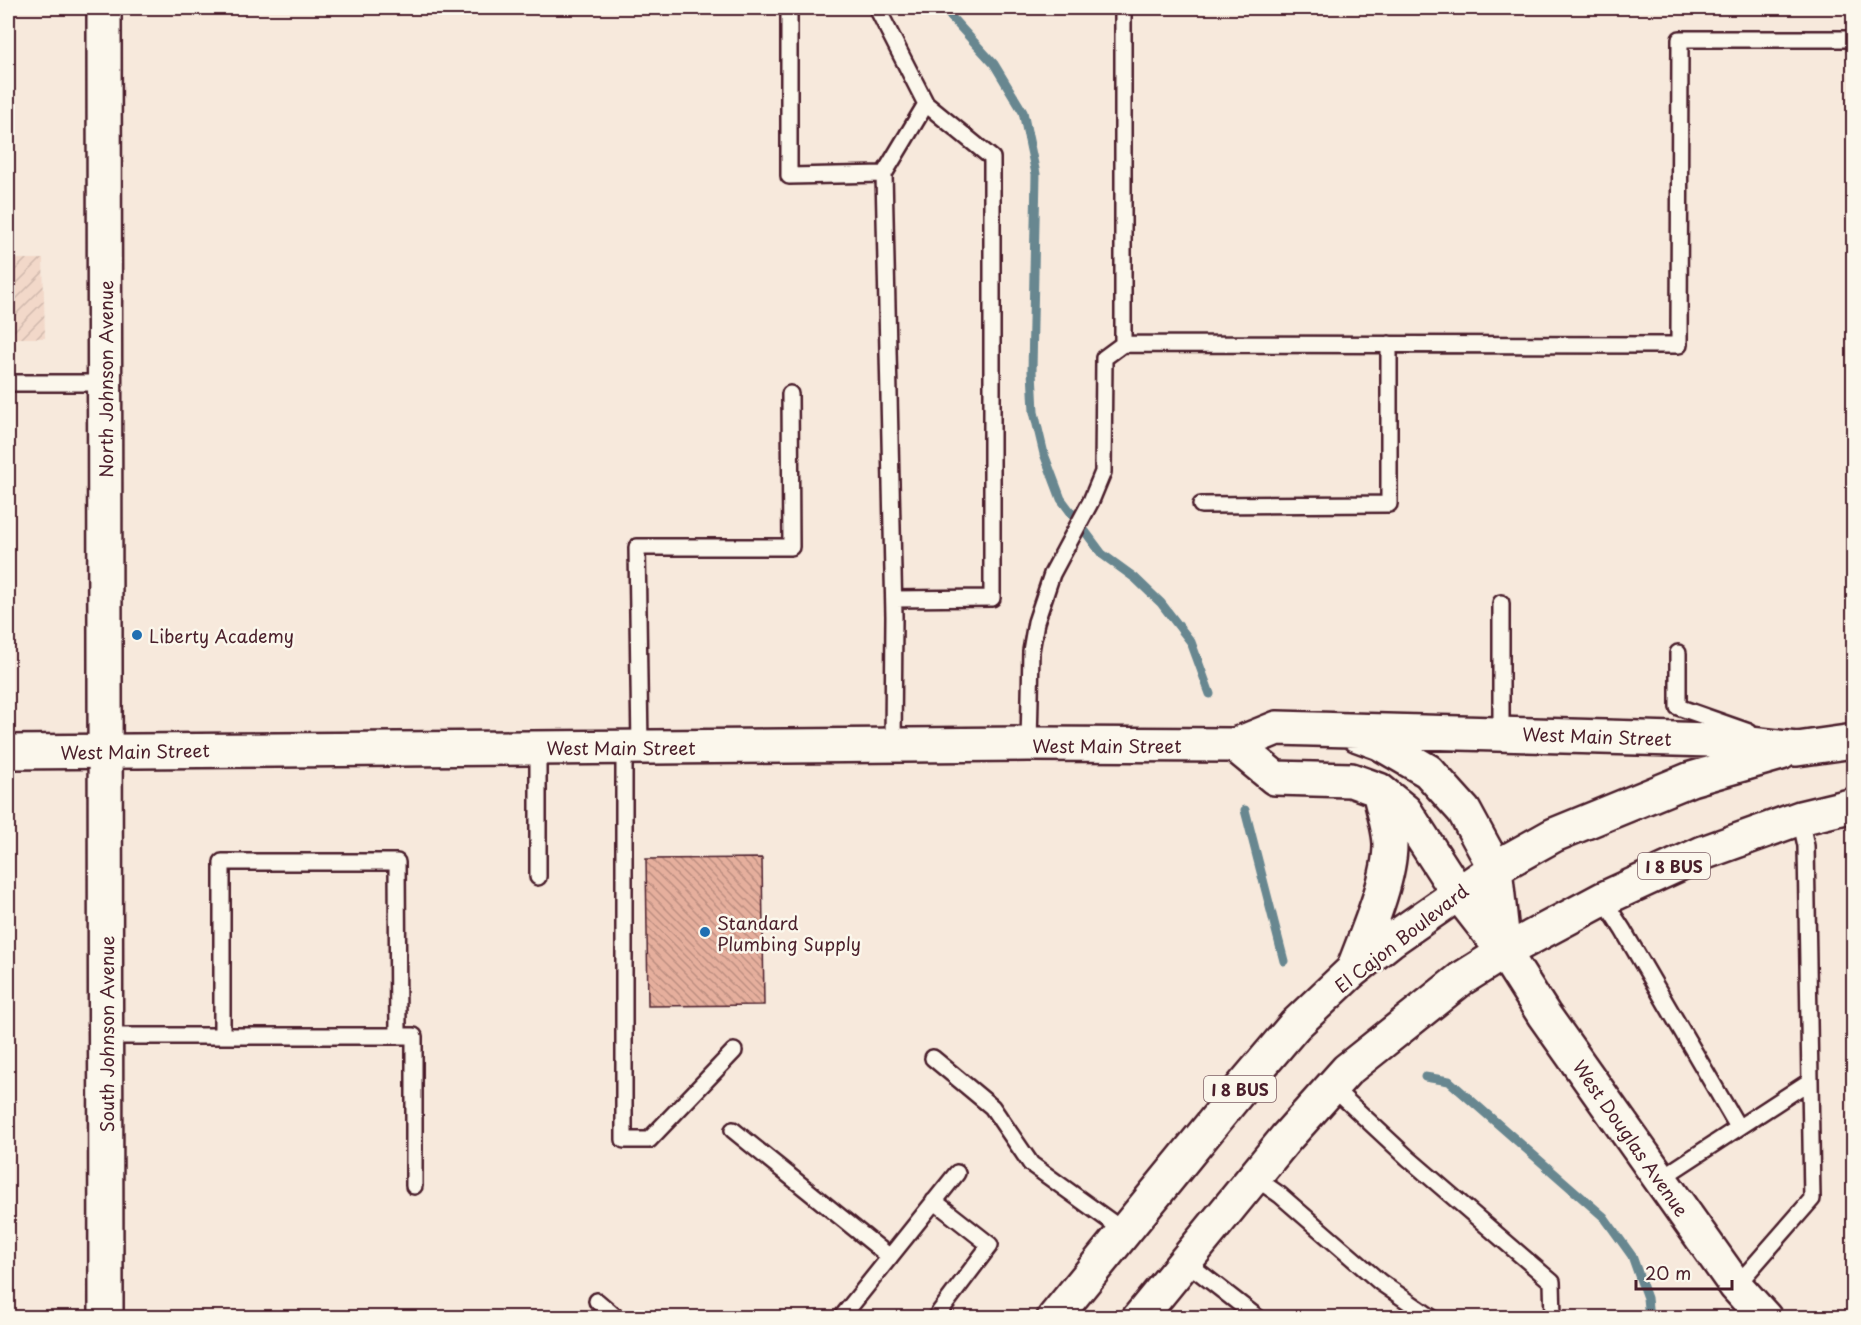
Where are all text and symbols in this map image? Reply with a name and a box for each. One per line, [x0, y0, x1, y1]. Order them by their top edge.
street label: North Johnson Avenue [92, 280, 119, 478]
place label: Liberty Academy [149, 622, 294, 649]
marker: Liberty Academy [130, 628, 144, 642]
street label: West Main Street [1522, 720, 1672, 752]
street label: West Main Street [1032, 732, 1182, 759]
street label: West Main Street [546, 734, 696, 761]
street label: West Main Street [60, 736, 210, 766]
road number: I 8 BUS [1638, 853, 1710, 879]
street label: El Cajon Boulevard [1328, 877, 1474, 999]
place label: Standard Plumbing Supply [717, 909, 861, 957]
marker: Standard Plumbing Supply [698, 925, 712, 939]
street label: South Johnson Avenue [93, 936, 120, 1132]
street label: West Douglas Avenue [1567, 1054, 1695, 1222]
road number: I 8 BUS [1204, 1076, 1276, 1102]
scale bar [1636, 1253, 1732, 1291]
text: 20 m [1645, 1259, 1691, 1286]

